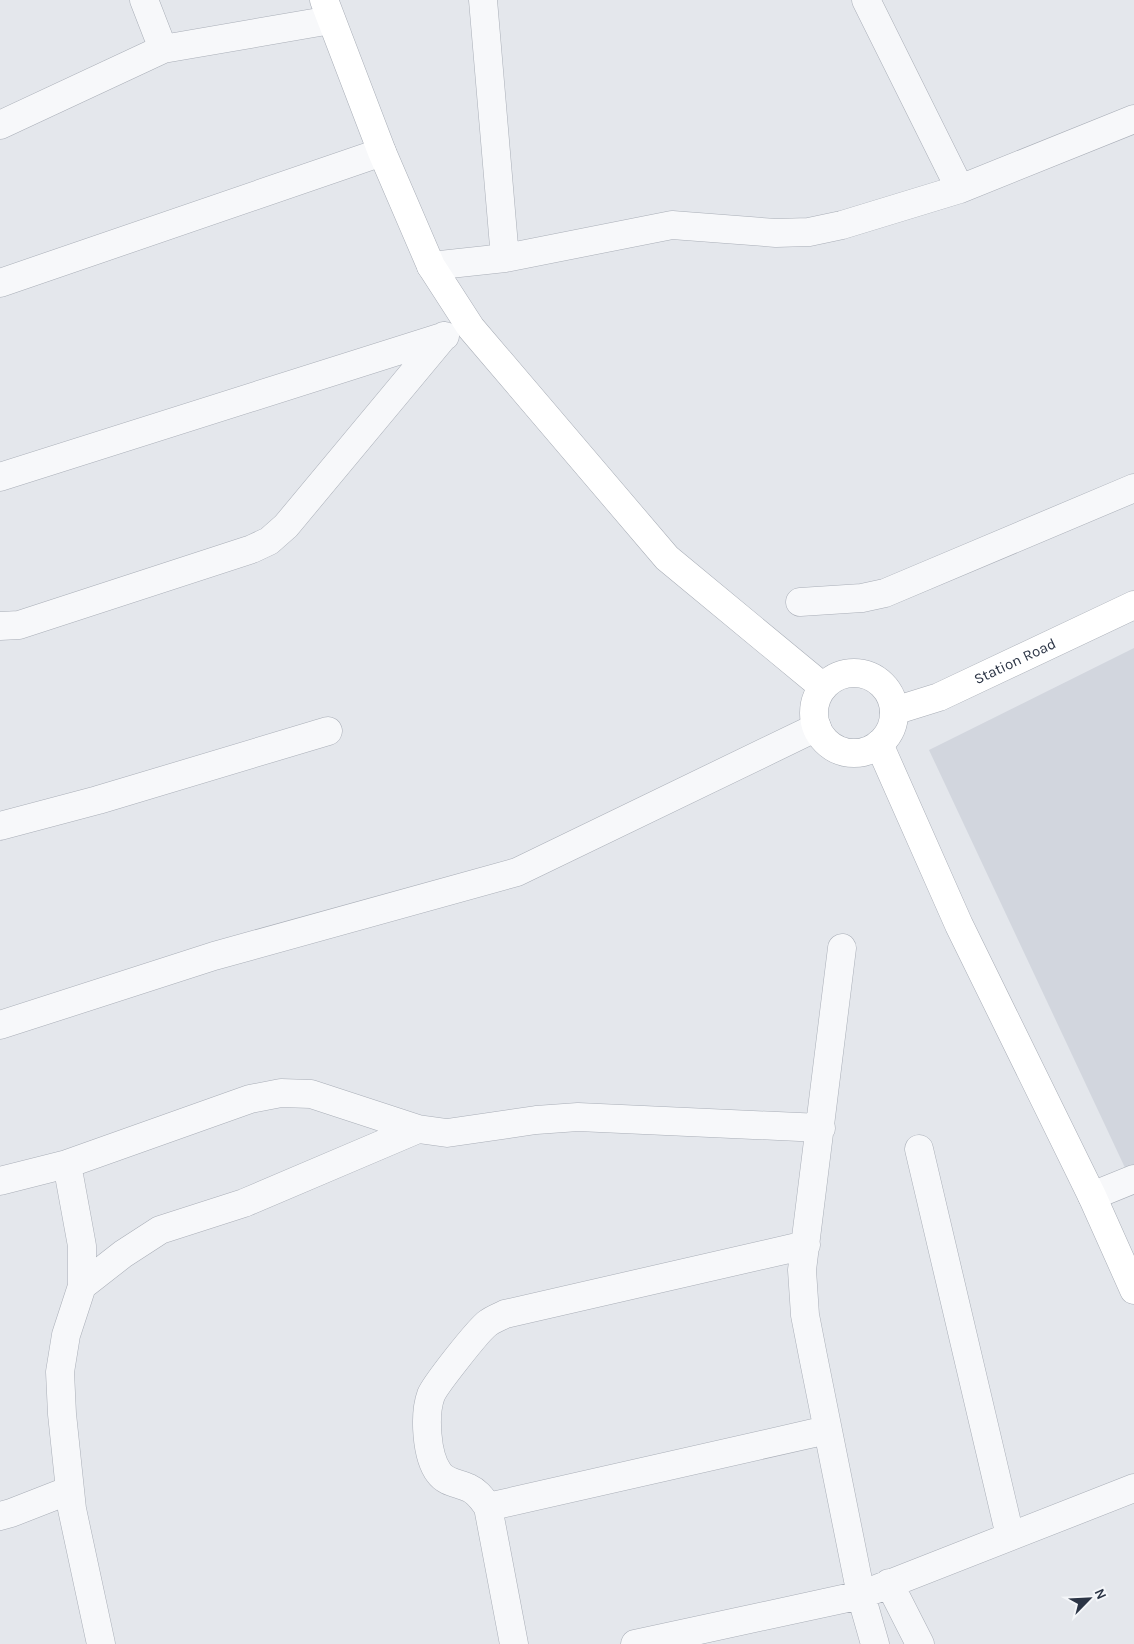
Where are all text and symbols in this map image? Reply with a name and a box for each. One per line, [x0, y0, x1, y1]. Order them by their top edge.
street label: Station Road [971, 634, 1059, 688]
north arrow [1064, 1574, 1114, 1624]
text: N [1091, 1586, 1110, 1602]

